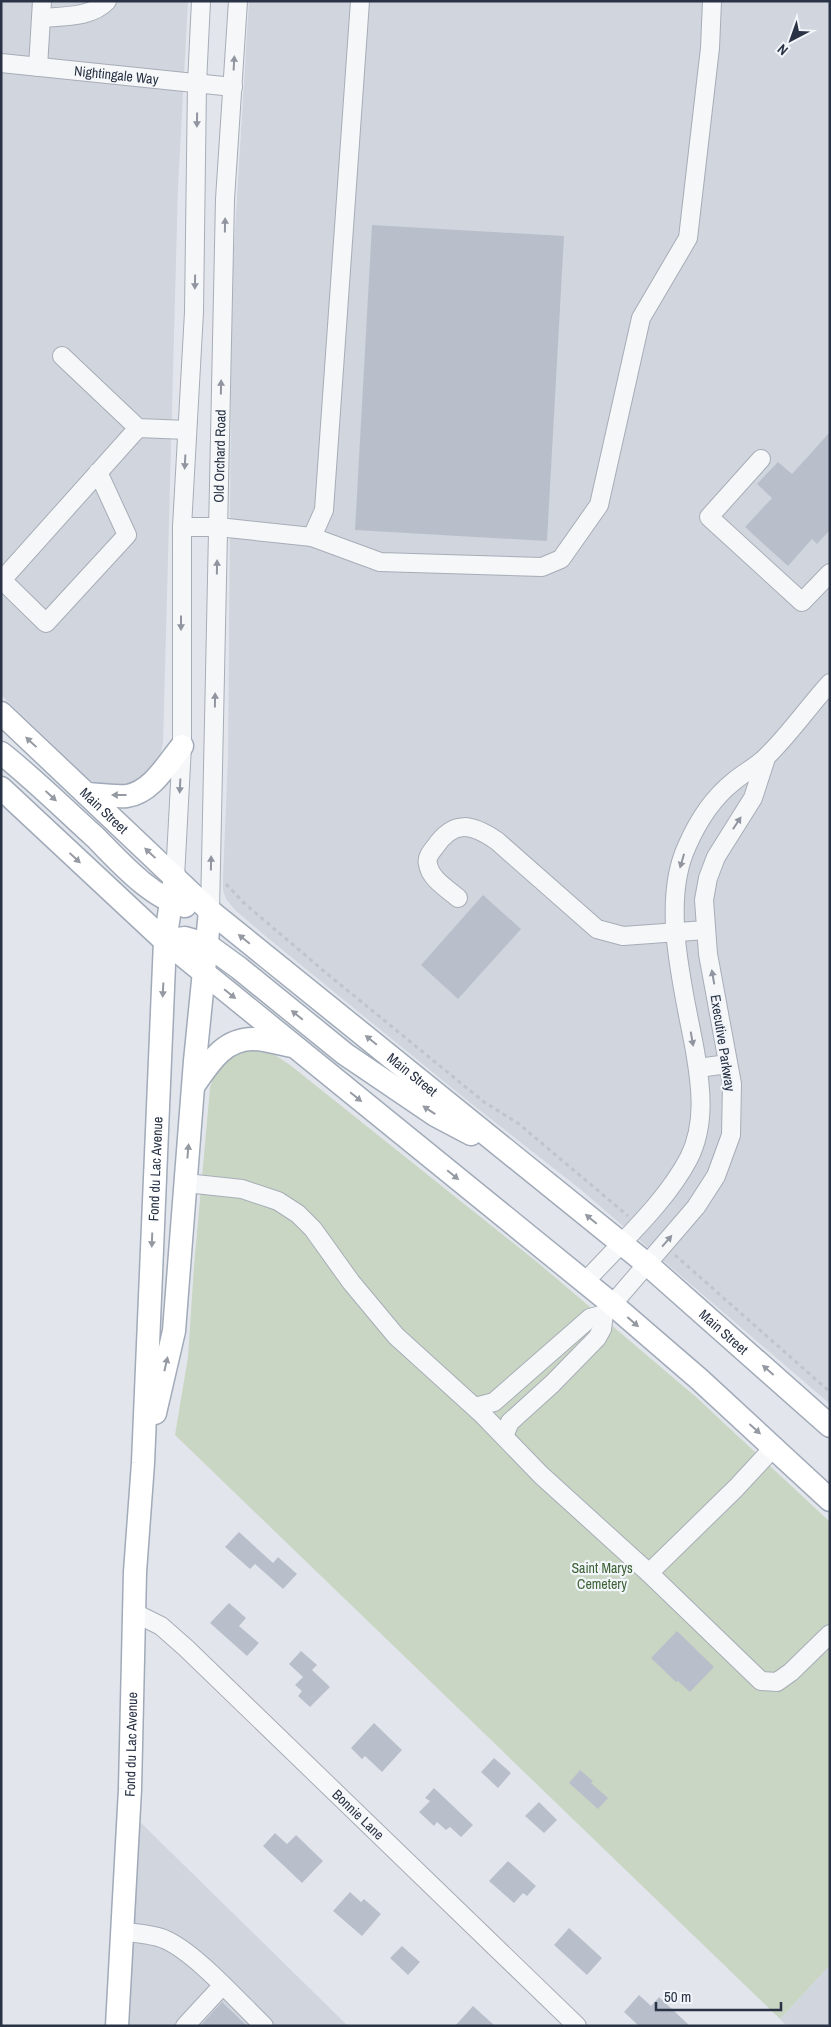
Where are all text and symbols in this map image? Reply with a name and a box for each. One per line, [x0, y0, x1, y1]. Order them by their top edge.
north arrow [766, 15, 816, 65]
text: N [773, 40, 792, 59]
one-way arrow [231, 54, 239, 70]
street label: Nightingale Way [73, 62, 160, 88]
one-way arrow [193, 112, 201, 128]
one-way arrow [221, 217, 229, 233]
one-way arrow [190, 275, 198, 291]
one-way arrow [217, 379, 225, 395]
street label: Old Orchard Road [210, 409, 230, 503]
one-way arrow [181, 454, 189, 470]
one-way arrow [213, 559, 221, 575]
one-way arrow [177, 616, 185, 632]
one-way arrow [211, 692, 219, 708]
one-way arrow [26, 736, 38, 748]
one-way arrow [175, 778, 183, 794]
street label: Main Street [76, 784, 132, 838]
one-way arrow [45, 790, 57, 802]
one-way arrow [111, 791, 127, 799]
one-way arrow [732, 816, 742, 830]
one-way arrow [144, 847, 156, 859]
one-way arrow [69, 852, 82, 863]
one-way arrow [207, 854, 215, 870]
one-way arrow [677, 854, 685, 869]
one-way arrow [238, 933, 251, 944]
one-way arrow [708, 969, 716, 985]
one-way arrow [159, 982, 167, 998]
one-way arrow [224, 989, 237, 1000]
street label: Executive Parkway [706, 993, 740, 1093]
one-way arrow [291, 1010, 304, 1021]
one-way arrow [689, 1031, 697, 1047]
one-way arrow [364, 1035, 377, 1046]
street label: Main Street [384, 1049, 441, 1100]
one-way arrow [350, 1091, 363, 1102]
one-way arrow [422, 1106, 435, 1115]
street label: Fond du Lac Avenue [144, 1116, 167, 1222]
one-way arrow [185, 1142, 193, 1158]
one-way arrow [446, 1170, 459, 1181]
one-way arrow [584, 1214, 597, 1225]
one-way arrow [147, 1232, 155, 1248]
one-way arrow [661, 1235, 672, 1247]
street label: Main Street [695, 1305, 752, 1358]
one-way arrow [626, 1316, 638, 1328]
one-way arrow [162, 1357, 170, 1372]
one-way arrow [762, 1364, 774, 1376]
one-way arrow [749, 1423, 761, 1435]
park label: Saint Marys Cemetery [571, 1559, 633, 1593]
street label: Fond du Lac Avenue [121, 1692, 141, 1797]
street label: Bonnie Lane [329, 1785, 388, 1844]
scale bar [656, 1980, 781, 2012]
text: 50 m [664, 1986, 691, 2007]

